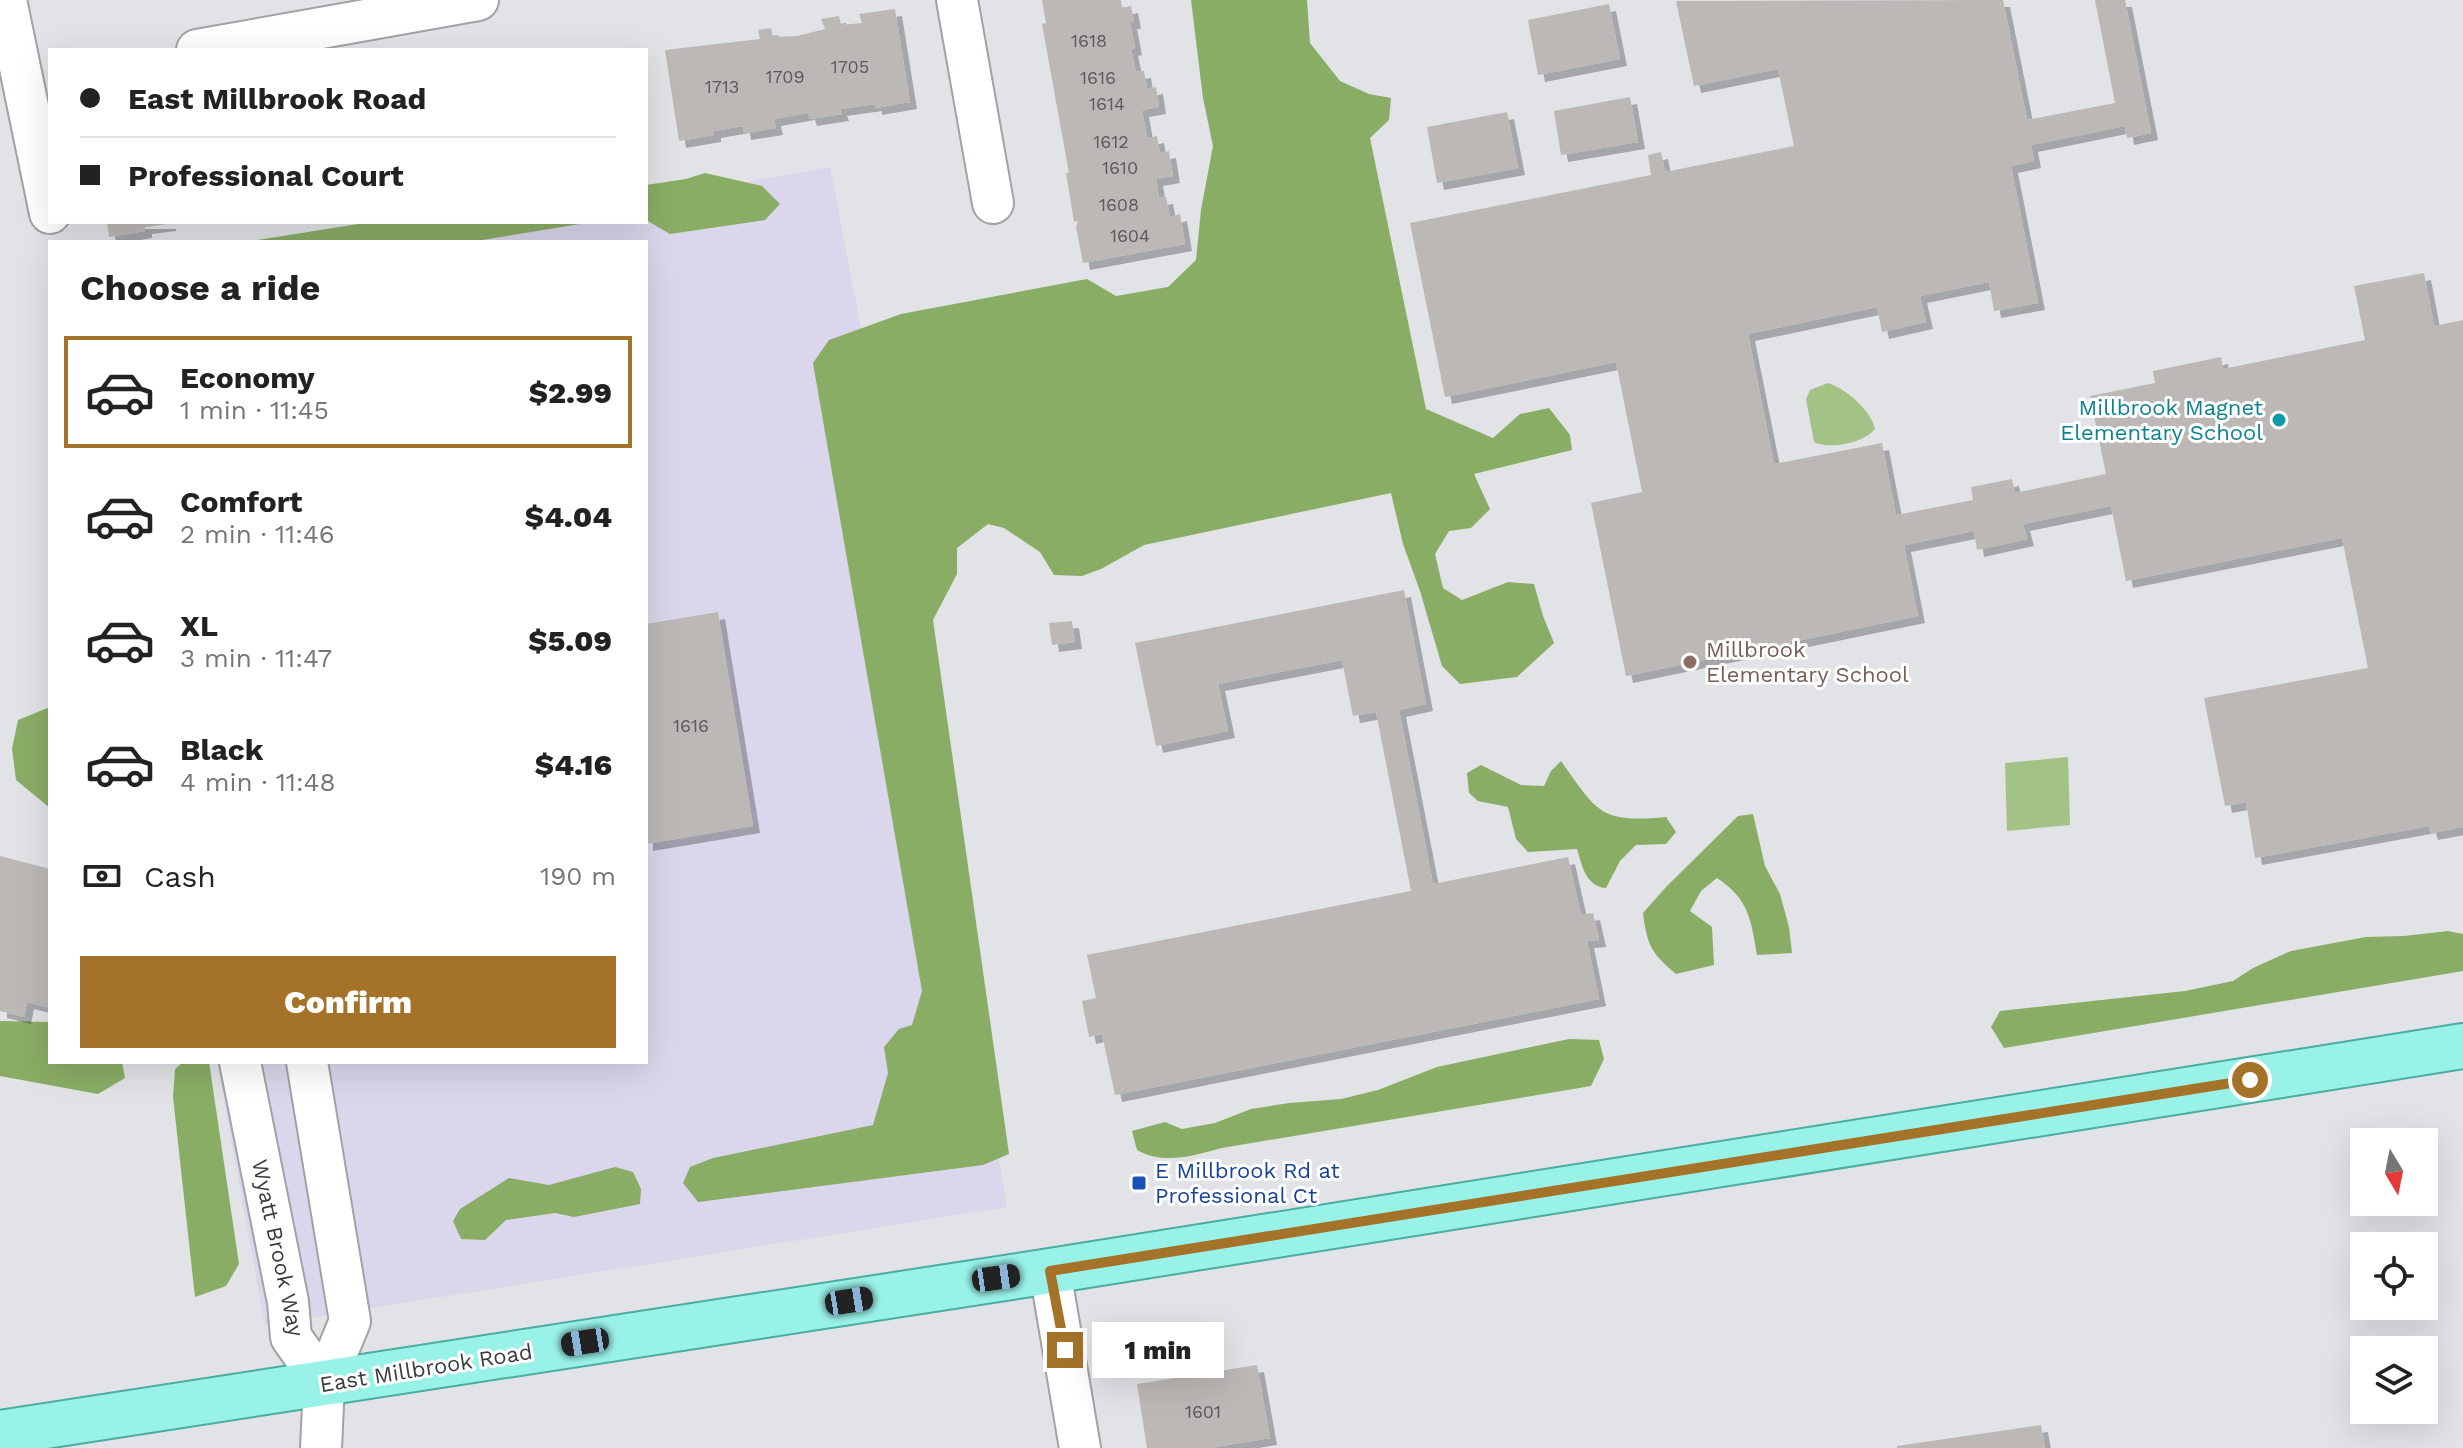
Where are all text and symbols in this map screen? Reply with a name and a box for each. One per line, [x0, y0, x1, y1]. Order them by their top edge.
house number: 1618 [1071, 30, 1107, 51]
house number: 1705 [831, 56, 869, 77]
house number: 1709 [765, 66, 805, 87]
house number: 1616 [1080, 67, 1116, 88]
house number: 1713 [705, 76, 739, 97]
text: East Millbrook Road [128, 81, 426, 116]
house number: 1614 [1089, 93, 1125, 114]
house number: 1612 [1093, 131, 1129, 152]
house number: 1610 [1102, 157, 1138, 178]
text: Professional Court [128, 158, 404, 193]
house number: 1608 [1099, 194, 1139, 215]
house number: 1604 [1110, 225, 1150, 246]
text: Choose a ride [80, 267, 320, 309]
icon: car [84, 356, 156, 428]
text: Economy [180, 360, 315, 395]
text: $2.99 [529, 375, 612, 410]
text: 1 min · 11:45 [180, 395, 329, 425]
place label: Millbrook Magnet Elementary School [2060, 395, 2263, 445]
marker: Millbrook Magnet Elementary School [2270, 411, 2288, 429]
icon: car [84, 480, 156, 552]
text: Comfort [180, 484, 302, 519]
text: $4.04 [525, 499, 612, 534]
text: 2 min · 11:46 [180, 519, 335, 549]
icon: car [84, 604, 156, 676]
text: XL [180, 608, 218, 643]
text: $5.09 [528, 623, 612, 658]
place label: Millbrook Elementary School [1706, 637, 1909, 687]
text: 3 min · 11:47 [180, 643, 332, 673]
marker: Millbrook Elementary School [1681, 653, 1699, 671]
house number: 1616 [673, 715, 709, 736]
icon: car [84, 728, 156, 800]
text: Black [180, 732, 264, 767]
text: $4.16 [535, 747, 612, 782]
text: 4 min · 11:48 [180, 767, 336, 797]
icon: cash [80, 854, 124, 898]
text: Cash [144, 859, 216, 894]
text: 190 m [540, 861, 616, 891]
button: Confirm [80, 956, 616, 1048]
route start [2232, 1062, 2268, 1098]
north arrow [2350, 1128, 2438, 1216]
map controls [2350, 1128, 2438, 1424]
street label: Wyatt Brook Way [247, 1157, 309, 1340]
place label: E Millbrook Rd at Professional Ct [1155, 1158, 1340, 1208]
marker: E Millbrook Rd at Professional Ct [1130, 1174, 1148, 1192]
button: locate [2350, 1232, 2438, 1320]
car [971, 1263, 1021, 1293]
car [823, 1285, 875, 1317]
callout: 1 min [1093, 1322, 1225, 1378]
car [559, 1326, 611, 1358]
route end [1047, 1332, 1083, 1368]
text: 1 min [1125, 1335, 1191, 1365]
button: layers [2350, 1336, 2438, 1424]
street label: East Millbrook Road [318, 1339, 534, 1397]
house number: 1601 [1185, 1401, 1221, 1422]

